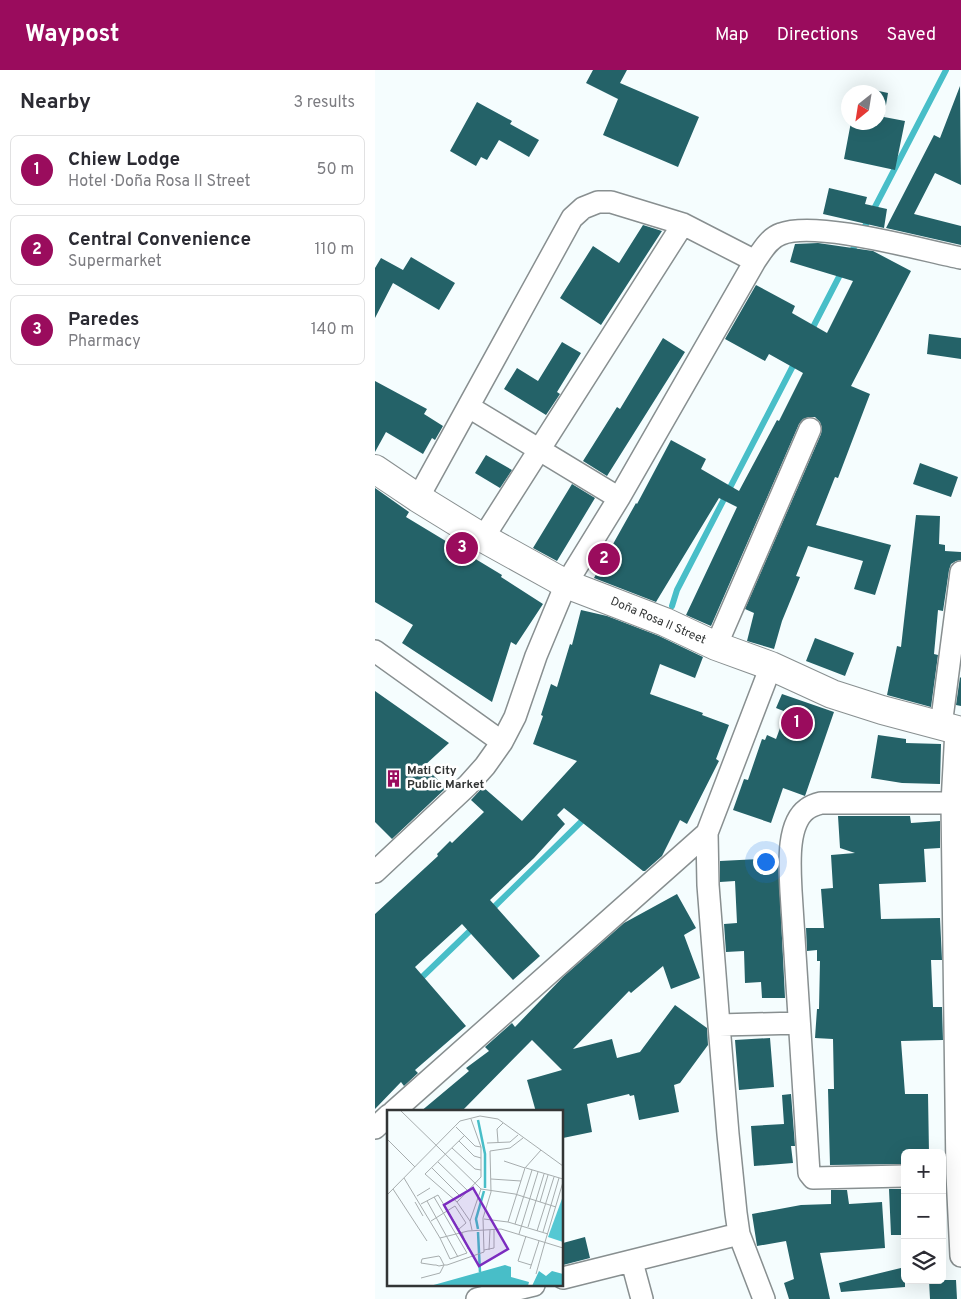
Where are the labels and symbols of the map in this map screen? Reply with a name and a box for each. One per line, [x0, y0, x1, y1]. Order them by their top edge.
north arrow [841, 85, 886, 130]
pin: 3 [446, 529, 478, 567]
pin: 2 [588, 540, 620, 578]
street label: Doña Rosa II Street [608, 594, 708, 648]
pin: 1 [781, 704, 813, 742]
place label: Mati City Public Market [407, 763, 485, 793]
building icon: Mati City Public Market [383, 768, 403, 788]
your location [753, 849, 779, 875]
inset map [387, 1110, 564, 1286]

